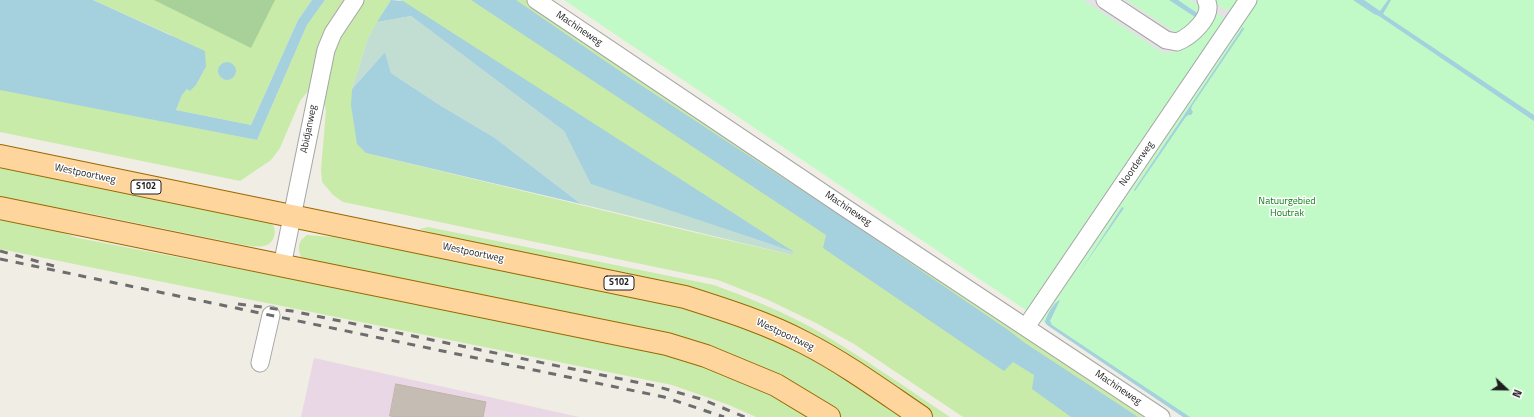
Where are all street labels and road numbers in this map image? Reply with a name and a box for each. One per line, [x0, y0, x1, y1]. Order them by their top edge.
street label: Machineweg [553, 9, 605, 49]
street label: Abidjanweg [298, 104, 320, 154]
street label: Noorderweg [1117, 139, 1157, 189]
street label: Westpoortweg [53, 162, 117, 186]
road number: S102 [131, 180, 161, 194]
street label: Machineweg [822, 189, 874, 229]
street label: Westpoortweg [441, 241, 505, 265]
road number: S102 [604, 276, 634, 290]
street label: Westpoortweg [754, 316, 816, 354]
street label: Machineweg [1092, 368, 1144, 408]

